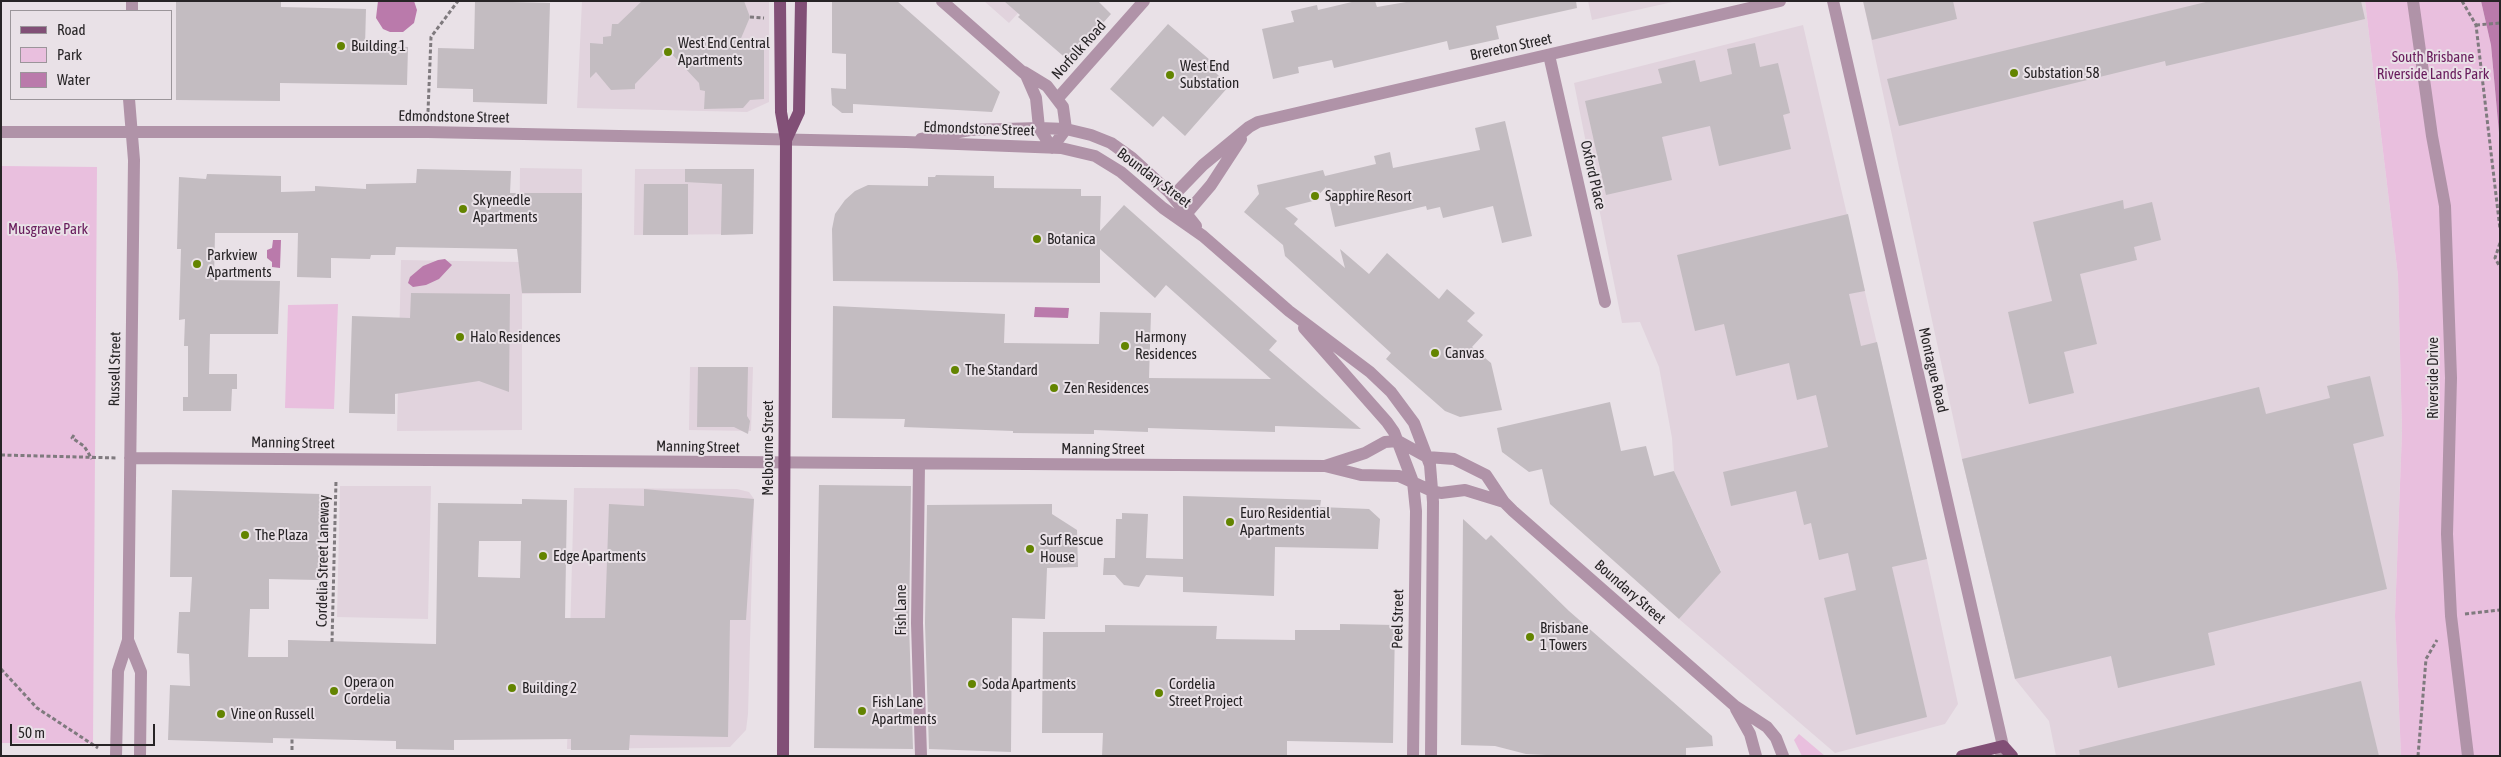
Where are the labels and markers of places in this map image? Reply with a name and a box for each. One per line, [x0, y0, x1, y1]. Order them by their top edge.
place label: West End Central Apartments [678, 34, 770, 69]
place label: Building 1 [351, 37, 406, 55]
marker: Building 1 [335, 40, 347, 52]
marker: West End Central Apartments [662, 46, 674, 58]
place label: West End Substation [1180, 57, 1239, 92]
place label: Substation 58 [2024, 64, 2099, 82]
marker: Substation 58 [2008, 67, 2020, 79]
marker: West End Substation [1164, 69, 1176, 81]
place label: Sapphire Resort [1325, 187, 1412, 205]
marker: Sapphire Resort [1309, 190, 1321, 202]
place label: Skyneedle Apartments [473, 191, 538, 226]
marker: Skyneedle Apartments [457, 203, 469, 215]
place label: Botanica [1047, 230, 1096, 248]
marker: Botanica [1031, 233, 1043, 245]
place label: Parkview Apartments [207, 246, 272, 281]
marker: Parkview Apartments [191, 258, 203, 270]
place label: Halo Residences [470, 328, 561, 346]
place label: Harmony Residences [1135, 328, 1197, 363]
marker: Halo Residences [454, 331, 466, 343]
marker: Harmony Residences [1119, 340, 1131, 352]
place label: Canvas [1445, 344, 1484, 362]
marker: Canvas [1429, 347, 1441, 359]
place label: The Standard [965, 361, 1038, 379]
marker: The Standard [949, 364, 961, 376]
place label: Zen Residences [1064, 379, 1149, 397]
marker: Zen Residences [1048, 382, 1060, 394]
place label: Euro Residential Apartments [1240, 504, 1330, 539]
marker: Euro Residential Apartments [1224, 516, 1236, 528]
place label: The Plaza [255, 526, 308, 544]
marker: The Plaza [239, 529, 251, 541]
place label: Surf Rescue House [1040, 531, 1103, 566]
marker: Surf Rescue House [1024, 543, 1036, 555]
place label: Edge Apartments [553, 547, 646, 565]
marker: Edge Apartments [537, 550, 549, 562]
place label: Brisbane 1 Towers [1540, 619, 1588, 654]
marker: Brisbane 1 Towers [1524, 631, 1536, 643]
place label: Opera on Cordelia [344, 673, 394, 708]
place label: Soda Apartments [982, 675, 1076, 693]
place label: Cordelia Street Project [1169, 675, 1243, 710]
marker: Soda Apartments [966, 678, 978, 690]
place label: Building 2 [522, 679, 577, 697]
marker: Building 2 [506, 682, 518, 694]
marker: Opera on Cordelia [328, 685, 340, 697]
marker: Cordelia Street Project [1153, 687, 1165, 699]
place label: Fish Lane Apartments [872, 693, 937, 728]
place label: Vine on Russell [231, 705, 314, 723]
marker: Fish Lane Apartments [856, 705, 868, 717]
marker: Vine on Russell [215, 708, 227, 720]

